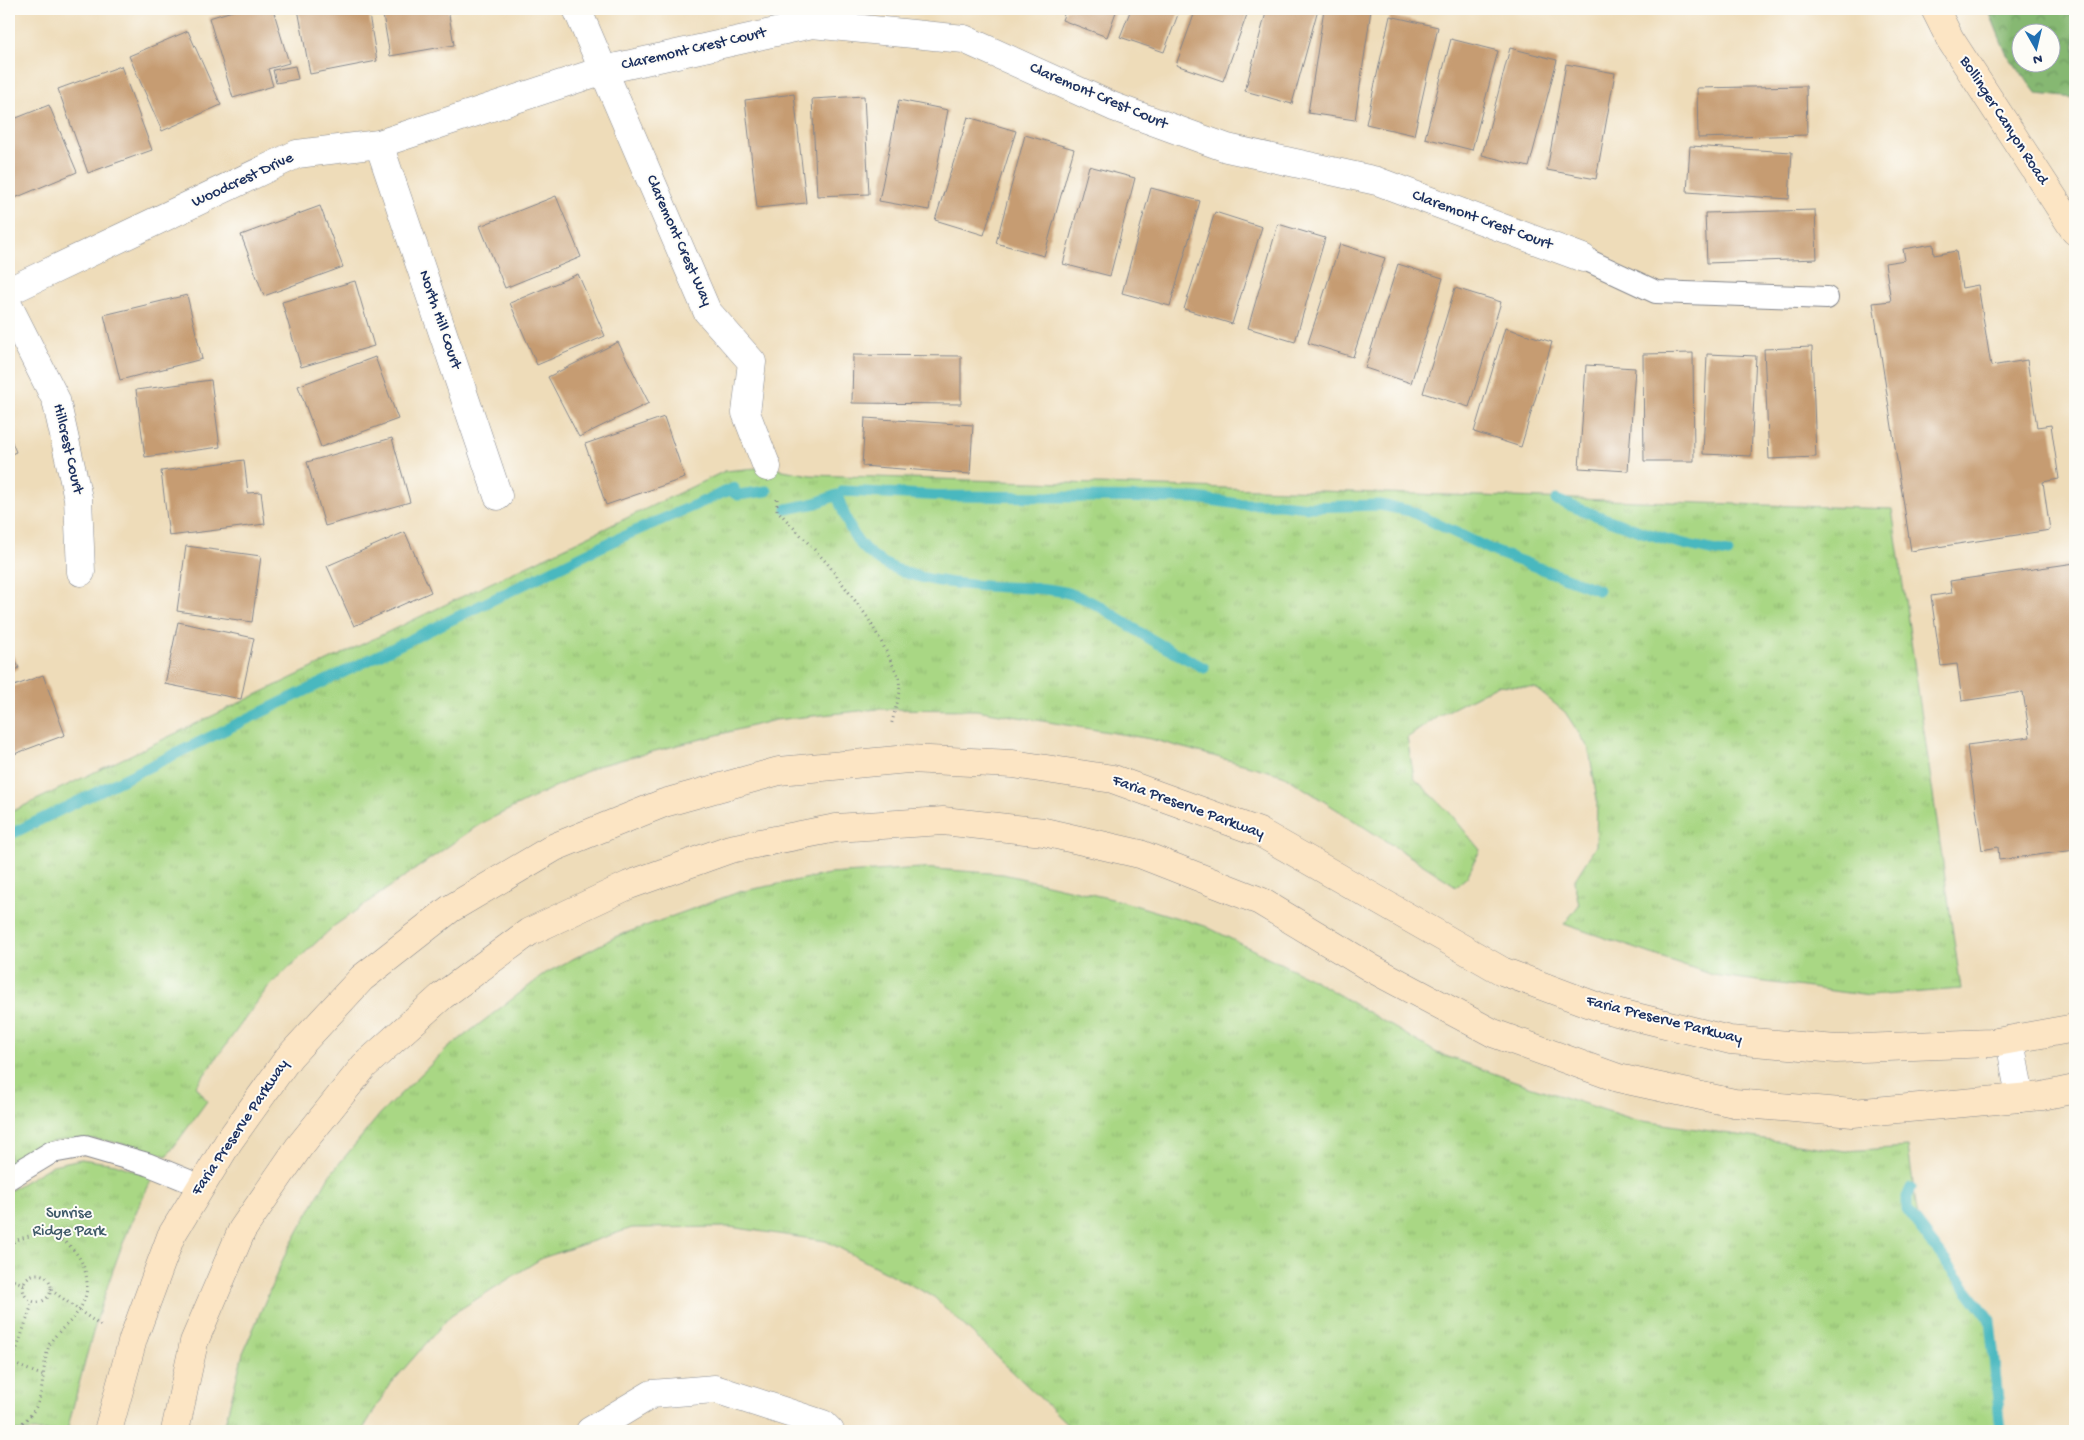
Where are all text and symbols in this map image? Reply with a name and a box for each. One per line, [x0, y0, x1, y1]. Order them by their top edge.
north arrow [2012, 22, 2062, 72]
street label: Claremont Crest Court [620, 24, 770, 76]
text: N [2032, 49, 2043, 67]
street label: Bollinger Canyon Road [1954, 52, 2052, 190]
street label: Claremont Crest Court [1026, 59, 1171, 135]
street label: Woodcrest Drive [189, 149, 298, 213]
street label: Claremont Crest Way [640, 172, 716, 310]
street label: Claremont Crest Court [1409, 187, 1556, 256]
street label: North Hill Court [413, 268, 465, 373]
street label: Hillcrest Court [47, 402, 87, 497]
street label: Faria Preserve Parkway [1109, 771, 1267, 844]
street label: Faria Preserve Parkway [1583, 992, 1744, 1050]
street label: Faria Preserve Parkway [188, 1056, 294, 1201]
park label: Sunrise Ridge Park [33, 1205, 107, 1242]

